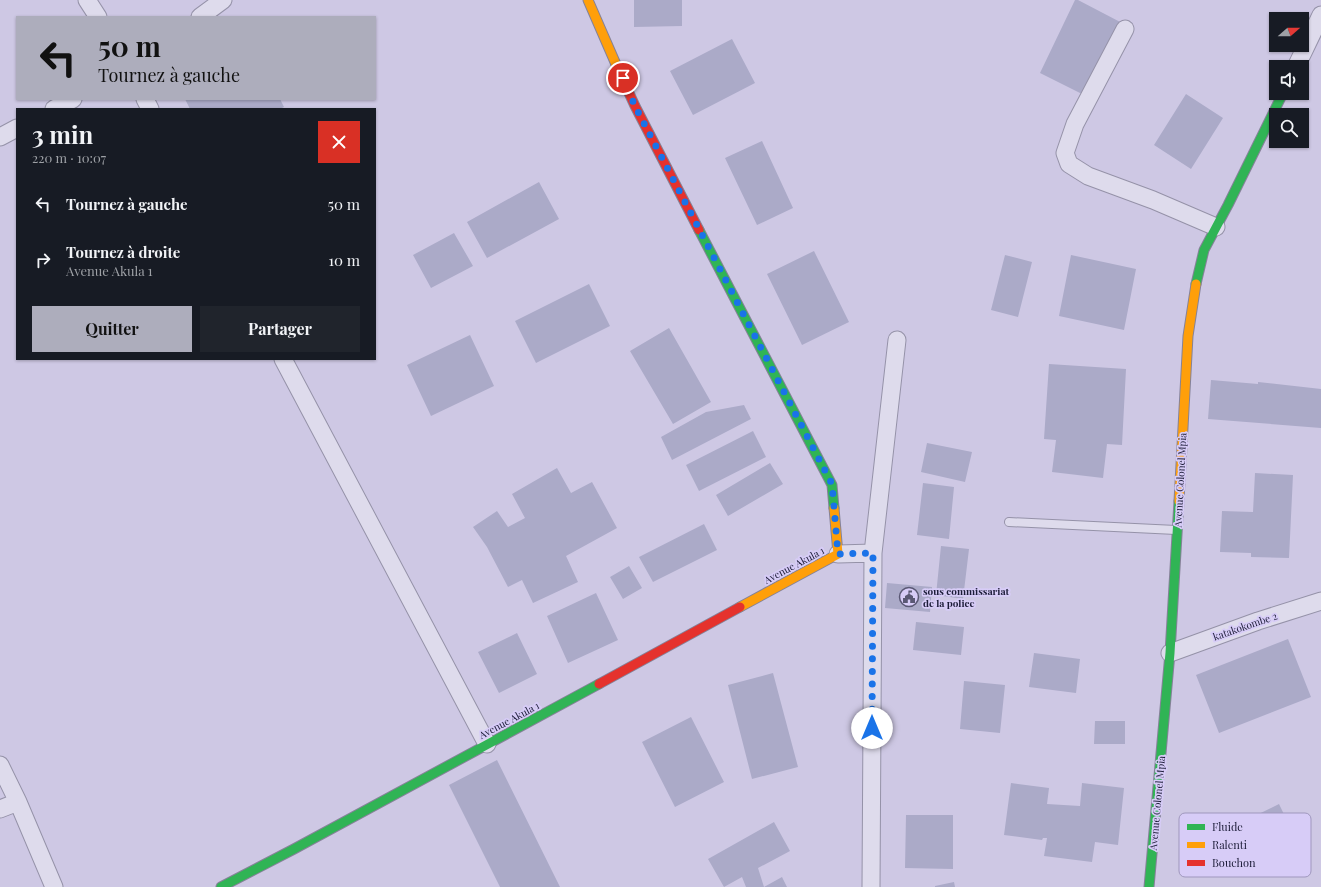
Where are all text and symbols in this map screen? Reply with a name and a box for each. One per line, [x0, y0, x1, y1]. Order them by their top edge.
north arrow [1269, 12, 1309, 52]
map controls [1269, 12, 1309, 148]
text: 50 m [98, 27, 161, 64]
icon: left [32, 32, 84, 84]
button: sound [1269, 60, 1309, 100]
pin [606, 61, 640, 95]
text: Tournez à gauche [98, 63, 240, 87]
icon: arrive [612, 67, 634, 89]
button: search [1269, 108, 1309, 148]
text: 3 min [32, 118, 93, 150]
button: close [318, 121, 360, 163]
text: 220 m · 10:07 [32, 149, 106, 166]
icon: left [32, 193, 54, 215]
text: Tournez à gauche [66, 194, 188, 214]
text: 50 m [328, 194, 360, 214]
text: Tournez à droite [66, 242, 180, 262]
icon: right [32, 249, 54, 271]
text: 10 m [328, 250, 360, 270]
text: Avenue Akula 1 [66, 262, 153, 279]
button: Quitter [32, 306, 192, 352]
button: Partager [200, 306, 360, 352]
street label: Avenue Colonel Mpia [1170, 432, 1189, 529]
street label: Avenue Akula 1 [760, 543, 827, 587]
place label: sous commissariat de la police [923, 584, 1010, 610]
public building icon: sous commissariat de la police [898, 586, 920, 608]
street label: katakokombe 2 [1211, 608, 1279, 644]
street label: Avenue Akula 1 [475, 698, 542, 742]
position arrow [851, 707, 893, 749]
street label: Avenue Colonel Mpia [1146, 755, 1168, 852]
legend [1179, 813, 1311, 877]
text: Fluide [1212, 819, 1243, 834]
text: Ralenti [1212, 837, 1247, 852]
text: Bouchon [1212, 855, 1256, 870]

